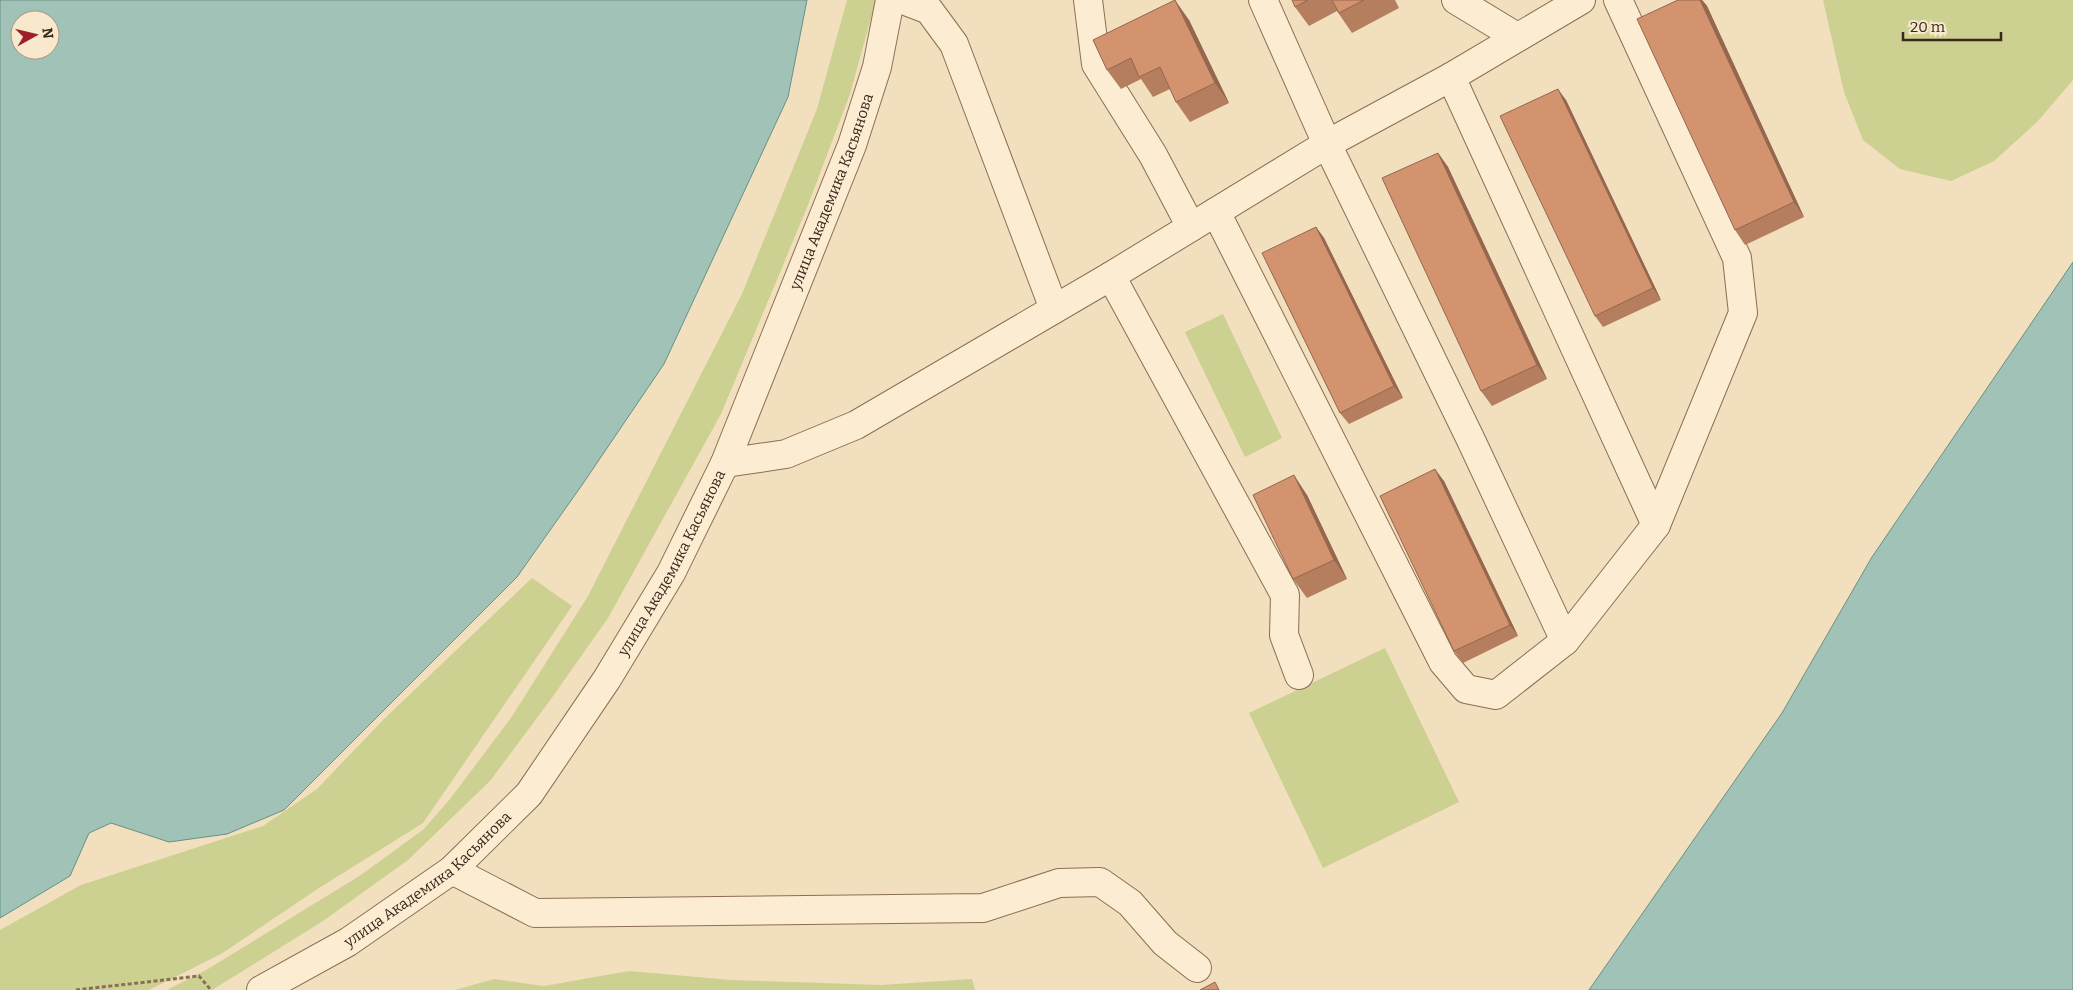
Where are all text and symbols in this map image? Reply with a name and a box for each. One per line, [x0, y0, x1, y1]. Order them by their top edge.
north arrow [10, 10, 60, 60]
scale bar [1903, 10, 2000, 42]
text: 20 m [1910, 18, 1946, 36]
text: N [38, 27, 57, 40]
street label: улица Академика Касьянова [786, 91, 877, 293]
street label: улица Академика Касьянова [614, 467, 729, 660]
street label: улица Академика Касьянова [340, 808, 515, 952]

